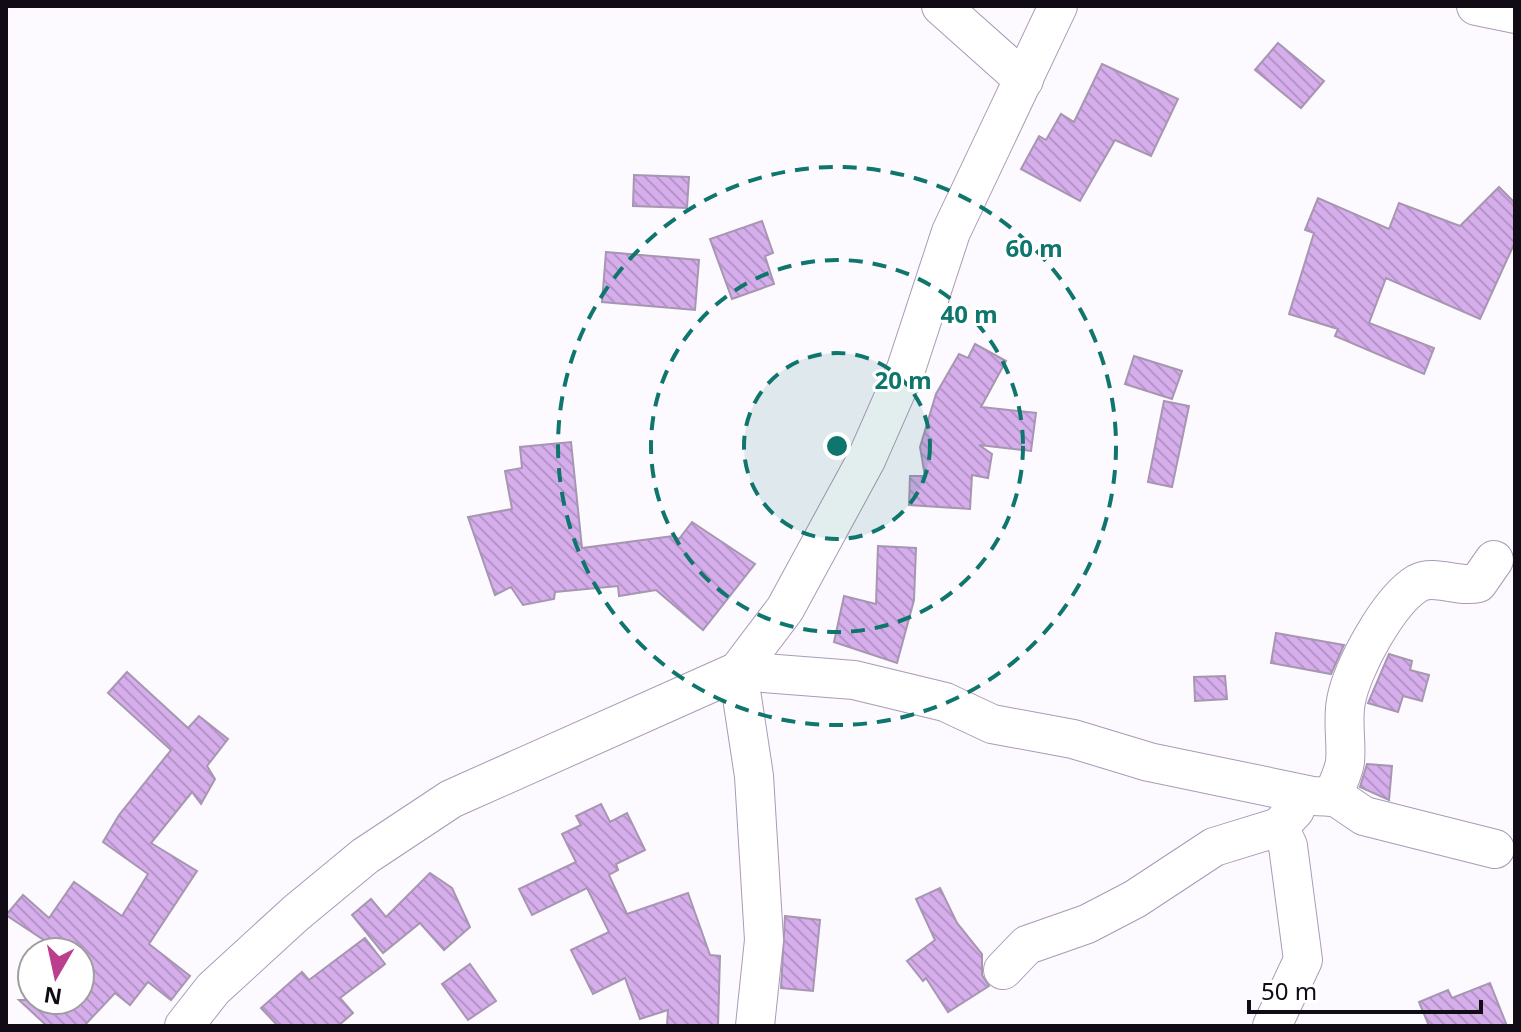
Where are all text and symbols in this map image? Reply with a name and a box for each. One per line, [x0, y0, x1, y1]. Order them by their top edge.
text: 60 m [1005, 231, 1063, 264]
text: 40 m [940, 297, 998, 330]
text: 20 m [874, 363, 932, 396]
centre of rings [823, 432, 851, 460]
north arrow [16, 936, 96, 1016]
scale bar [1249, 964, 1481, 1014]
text: 50 m [1261, 974, 1317, 1007]
text: N [42, 981, 64, 1013]

